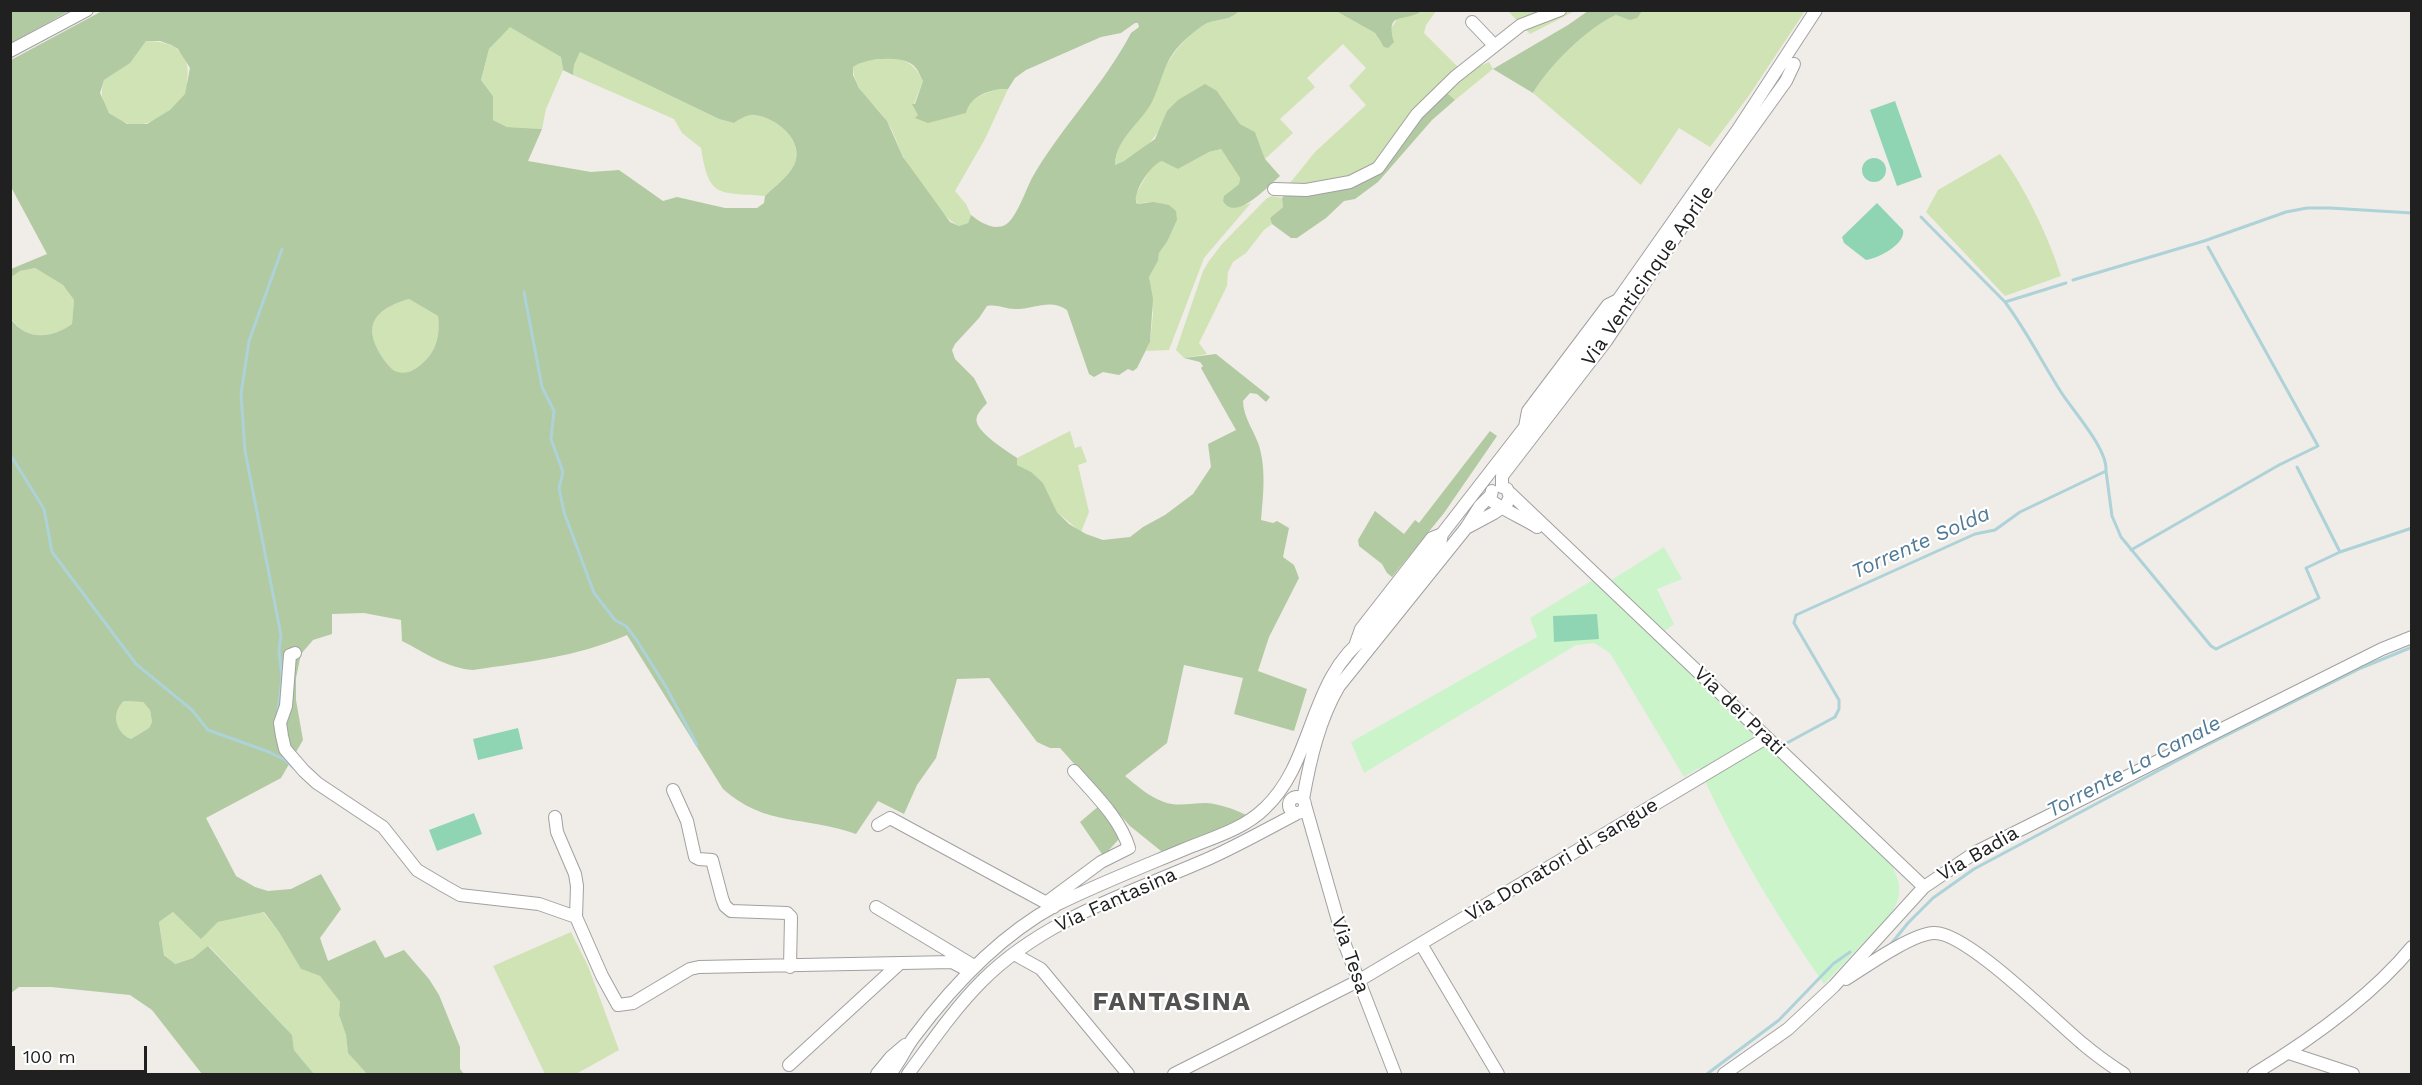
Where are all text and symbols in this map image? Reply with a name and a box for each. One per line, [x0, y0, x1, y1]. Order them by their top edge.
street label: Via Venticinque Aprile [1577, 181, 1719, 371]
water label: Torrente Solda [1848, 501, 1994, 585]
street label: Via dei Prati [1688, 662, 1790, 760]
water label: Torrente La Canale [2043, 710, 2225, 824]
street label: Via Donatori di sangue [1461, 793, 1663, 927]
street label: Via Badia [1933, 821, 2023, 887]
street label: Via Fantasina [1052, 863, 1180, 937]
street label: Via Tesa [1326, 913, 1374, 997]
district label: FANTASINA [1093, 986, 1251, 1018]
scale bar [15, 1034, 150, 1072]
text: 100 m [23, 1046, 76, 1067]

